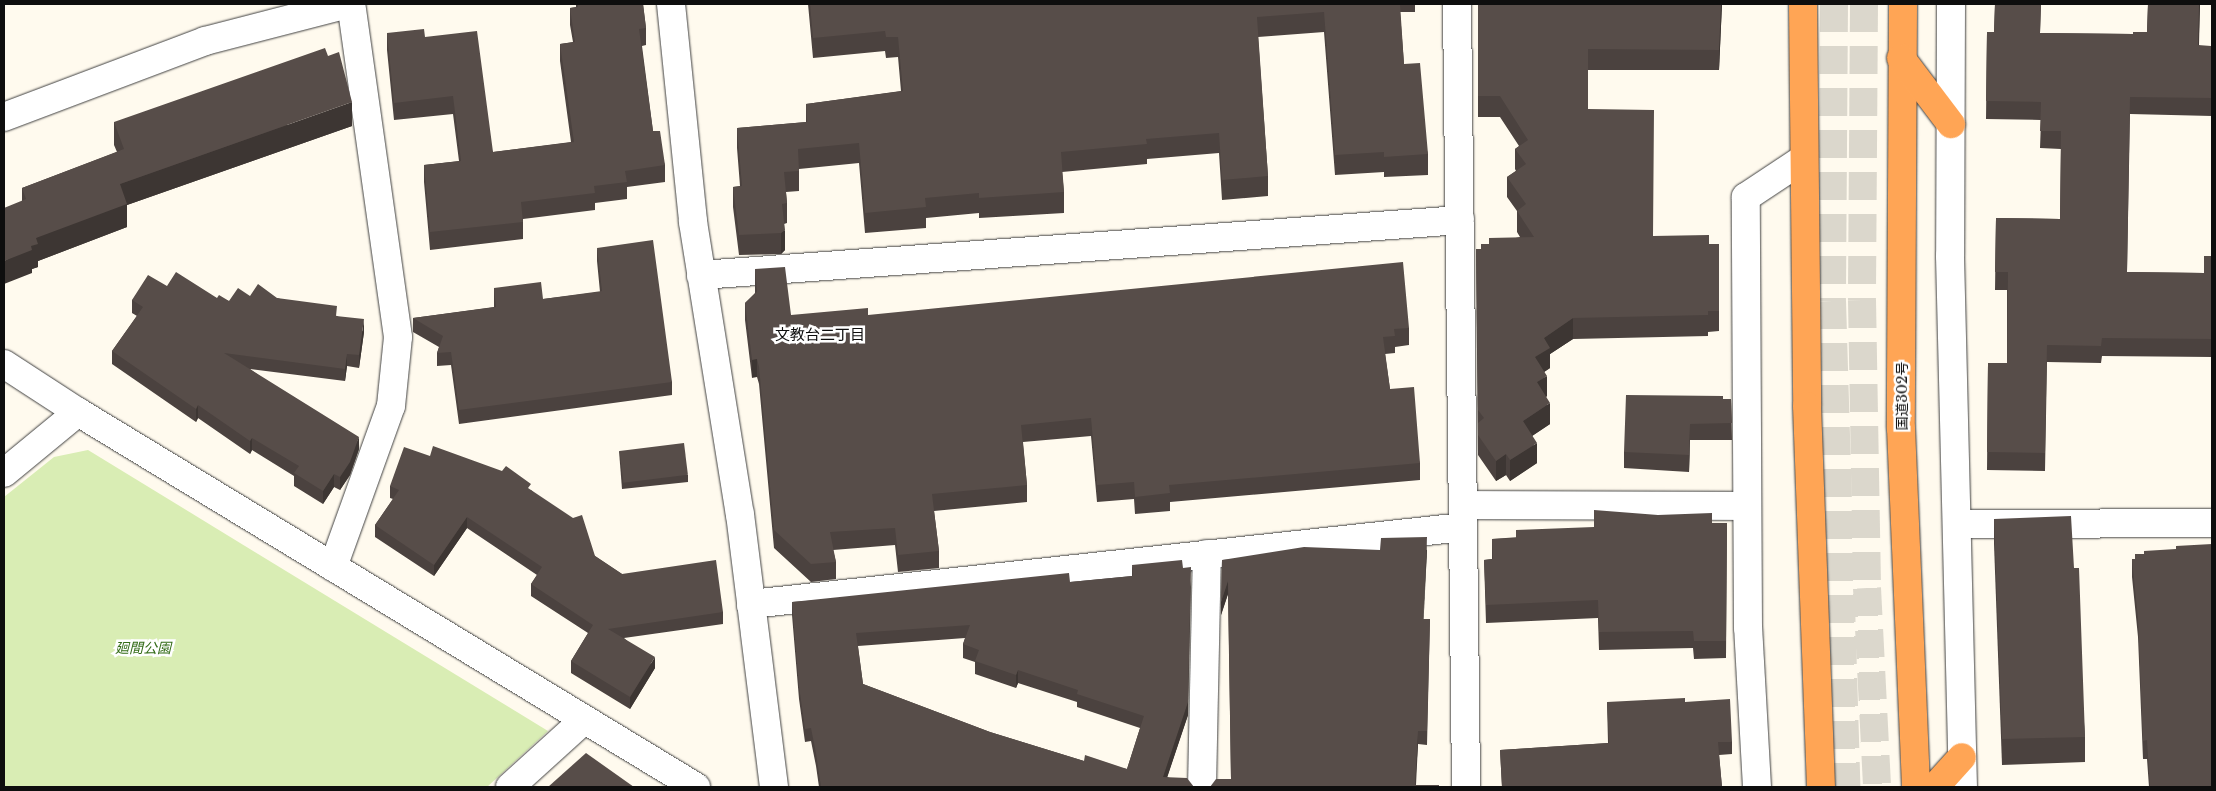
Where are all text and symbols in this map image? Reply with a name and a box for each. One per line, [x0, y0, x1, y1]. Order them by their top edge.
district label: 文教台二丁目 [775, 326, 865, 344]
street label: 国道302号 [1894, 361, 1910, 431]
park label: 廻間公園 [115, 640, 171, 656]

